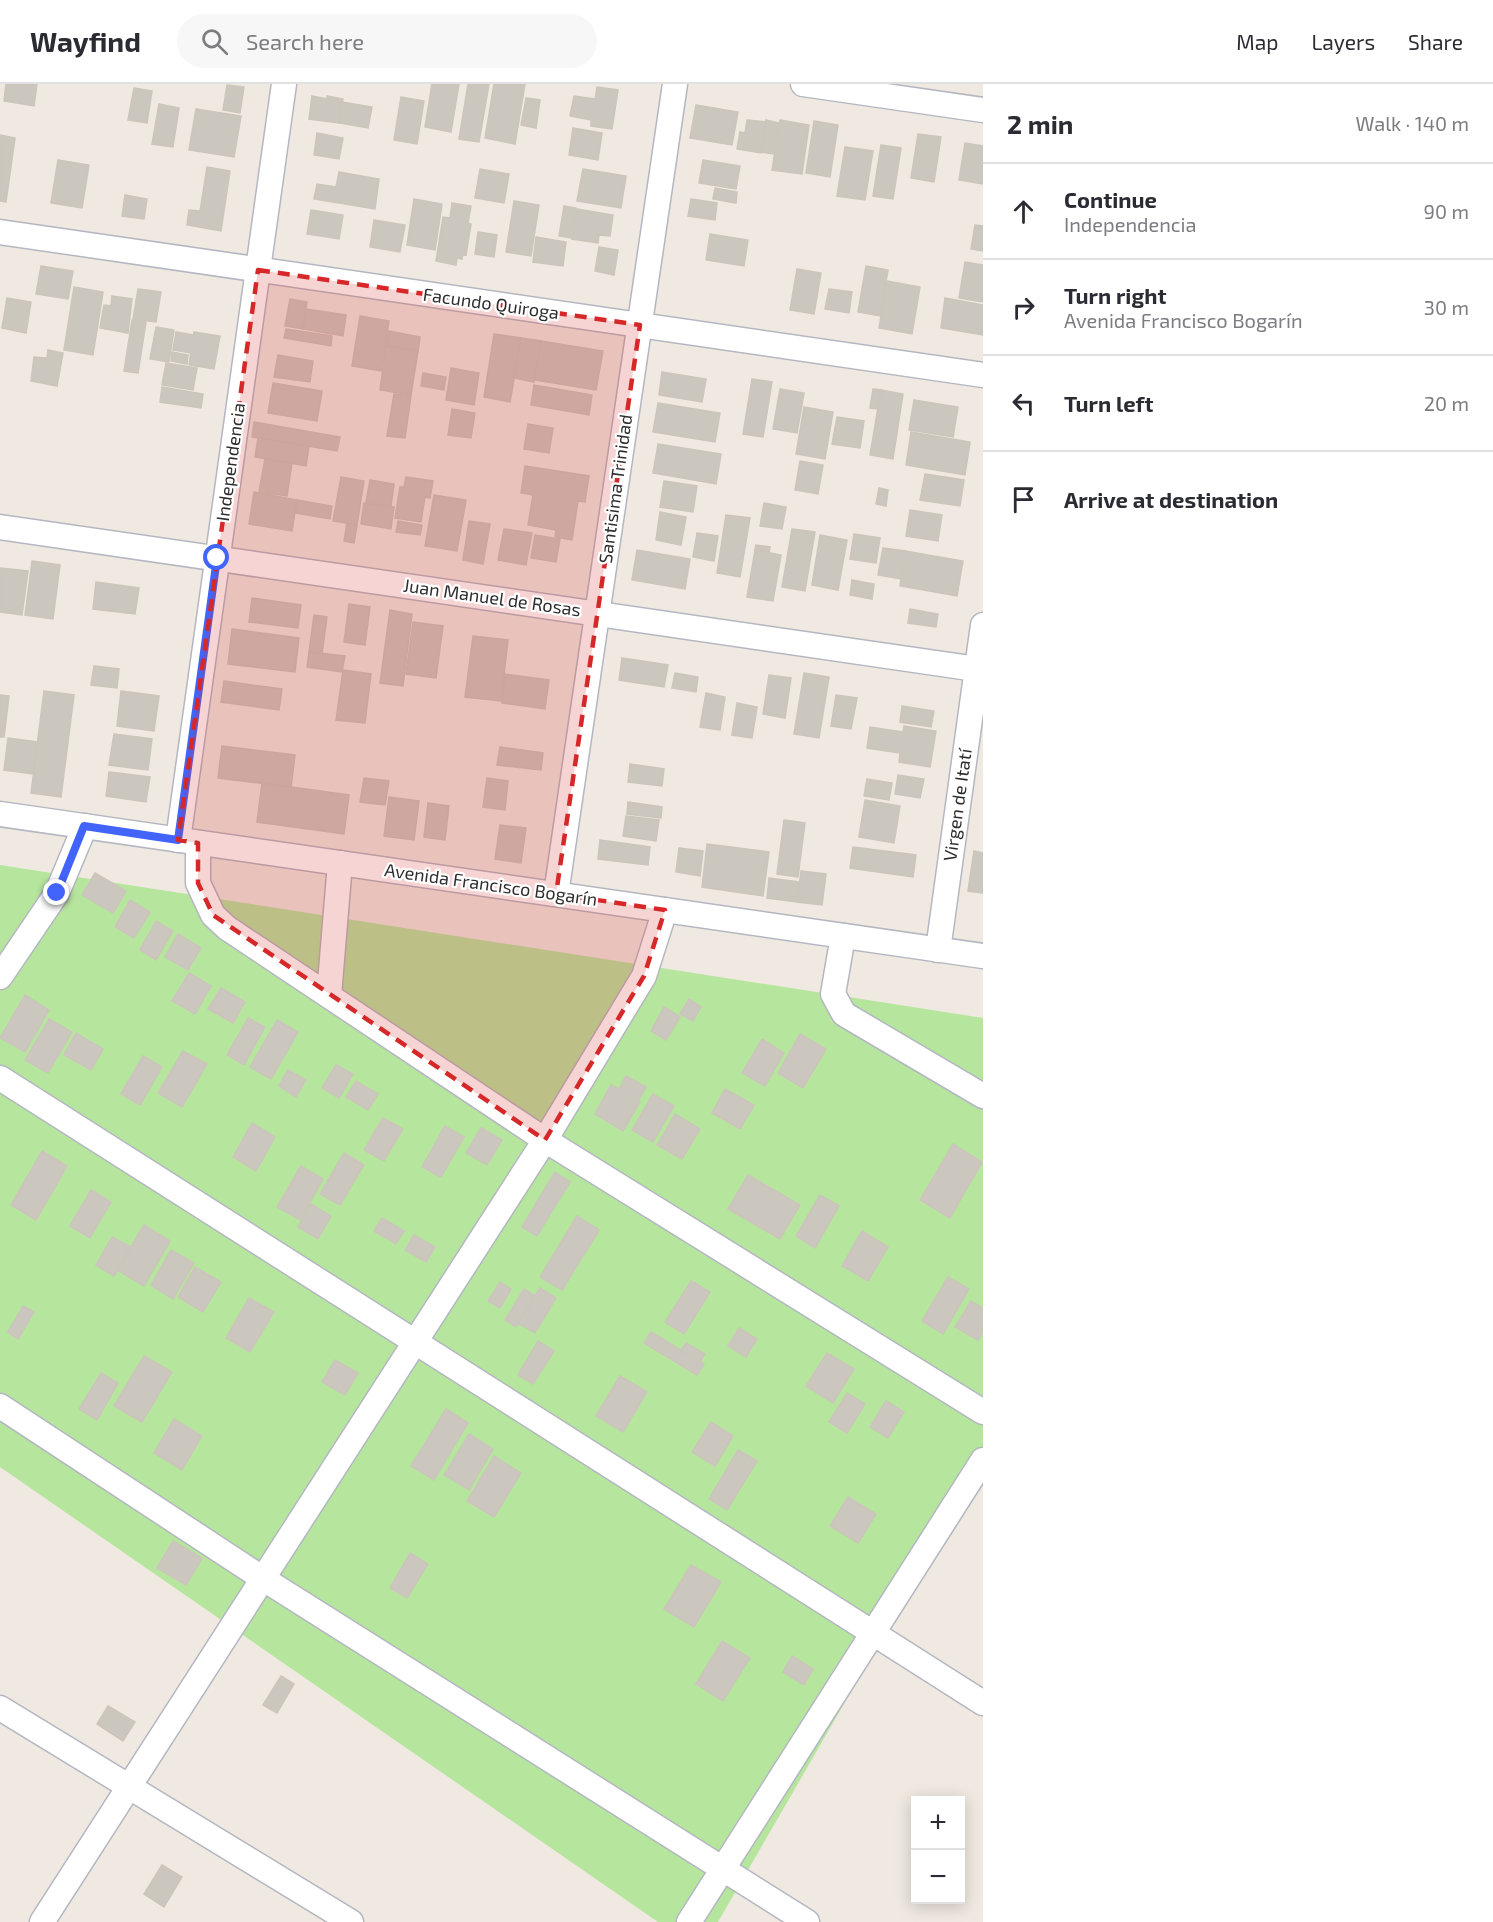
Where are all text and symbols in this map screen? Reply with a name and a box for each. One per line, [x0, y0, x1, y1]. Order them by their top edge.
search box [177, 14, 597, 68]
text: Wayfind [30, 24, 141, 58]
icon: search [198, 25, 231, 58]
text: Search here [246, 28, 364, 54]
text: Map [1236, 29, 1278, 54]
text: Layers [1311, 29, 1375, 54]
text: Share [1408, 29, 1463, 54]
text: 2 min [1007, 108, 1073, 139]
text: Walk · 140 m [1355, 111, 1469, 135]
text: Continue [1064, 186, 1157, 212]
icon: ahead [1007, 195, 1040, 228]
text: 90 m [1424, 199, 1469, 223]
text: Independencia [1064, 212, 1197, 236]
text: Turn right [1064, 282, 1166, 308]
street label: Facundo Quiroga [422, 283, 561, 323]
icon: right [1007, 291, 1040, 324]
text: 30 m [1424, 295, 1469, 319]
text: Avenida Francisco Bogarín [1064, 308, 1303, 332]
icon: left [1007, 387, 1040, 420]
text: Turn left [1064, 390, 1153, 416]
text: 20 m [1424, 391, 1469, 415]
street label: Independencia [211, 401, 249, 522]
street label: Santisima Trinidad [594, 413, 636, 565]
icon: arrive [1007, 483, 1040, 516]
text: Arrive at destination [1064, 486, 1278, 512]
route start [203, 544, 229, 570]
street label: Juan Manuel de Rosas [402, 574, 582, 620]
street label: Virgen de Itatí [938, 747, 976, 863]
street label: Avenida Francisco Bogarín [383, 858, 599, 910]
route end [43, 879, 69, 905]
map controls [911, 1796, 965, 1904]
button: + [911, 1796, 965, 1850]
button: − [911, 1850, 965, 1904]

